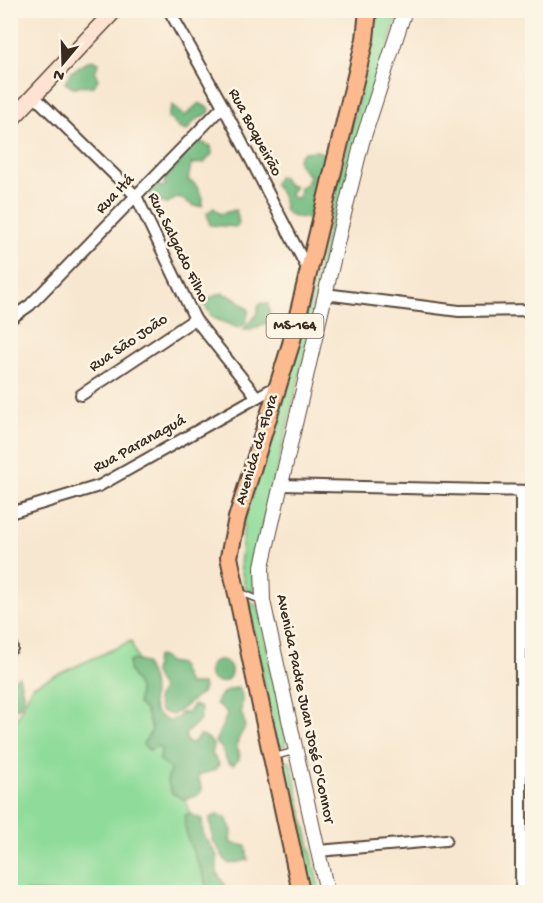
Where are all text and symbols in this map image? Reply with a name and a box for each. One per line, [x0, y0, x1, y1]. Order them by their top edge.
north arrow [33, 33, 93, 93]
text: N [51, 63, 67, 85]
street label: Rua Boqueirão [223, 86, 285, 180]
street label: Rua Itá [93, 170, 140, 219]
street label: Rua Salgado Filho [142, 190, 212, 306]
street label: Rua São João [86, 311, 172, 377]
road number: MS-164 [266, 314, 324, 338]
street label: Avenida da Flora [232, 391, 284, 508]
street label: Rua Paranaguá [90, 411, 191, 478]
street label: Avenida Padre Juan José O'Connor [270, 593, 338, 826]

